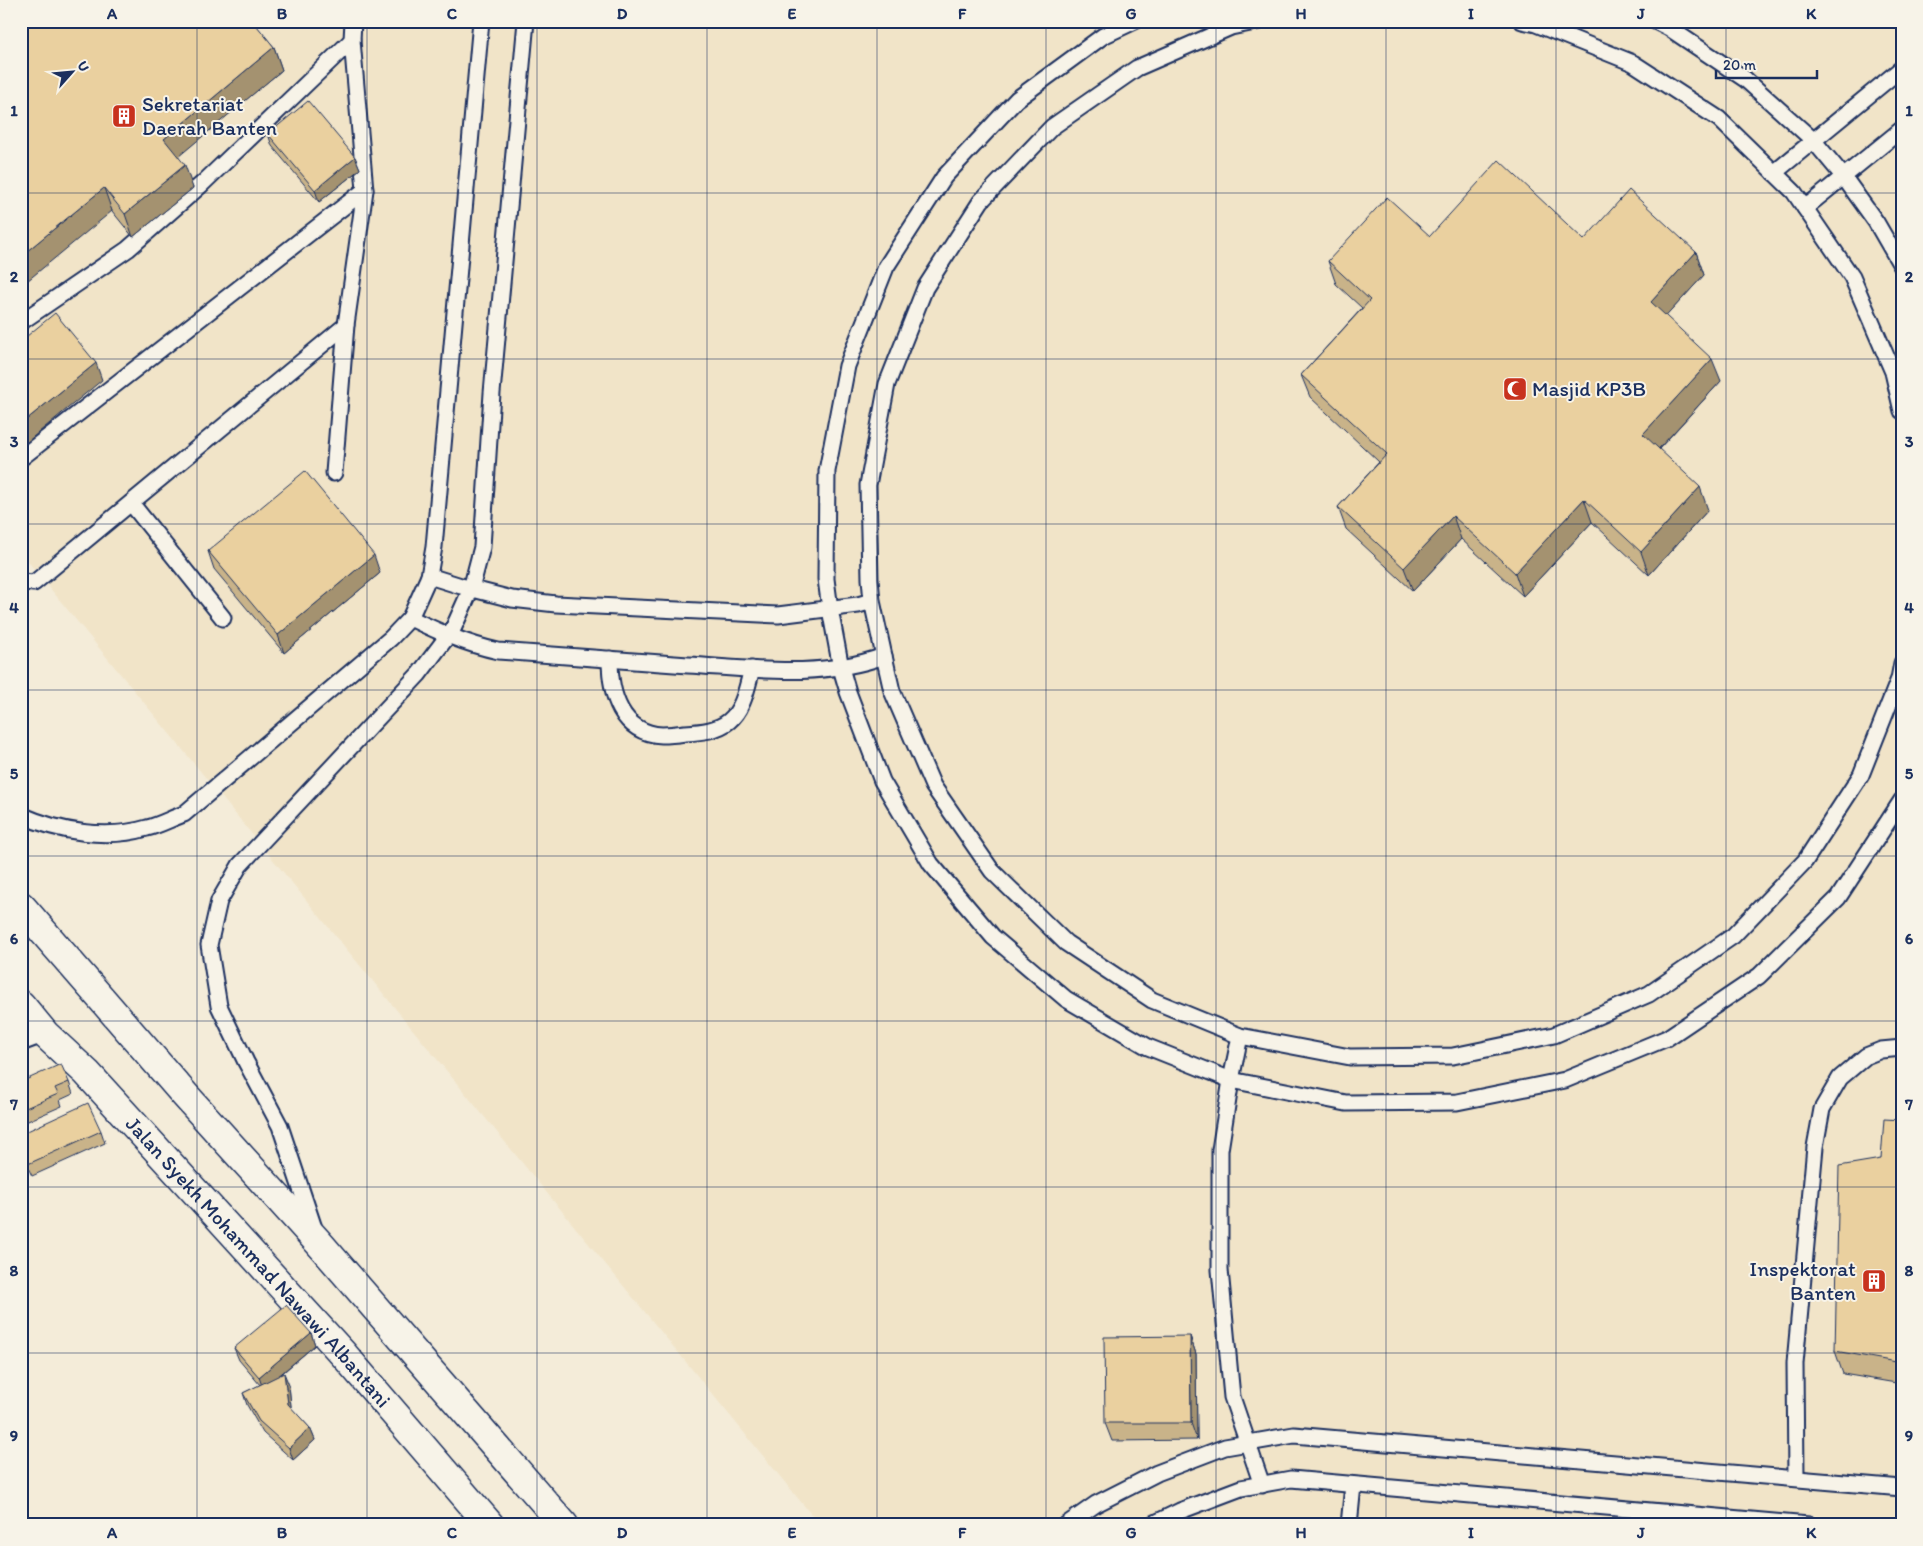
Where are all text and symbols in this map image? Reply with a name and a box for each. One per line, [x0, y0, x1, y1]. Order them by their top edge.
text: A [106, 4, 118, 23]
text: B [277, 4, 288, 23]
text: C [447, 4, 458, 23]
text: D [617, 4, 628, 23]
text: E [788, 4, 797, 23]
text: F [958, 4, 967, 23]
text: G [1125, 4, 1137, 23]
text: H [1295, 4, 1307, 23]
text: I [1468, 4, 1474, 23]
text: J [1636, 4, 1645, 23]
text: K [1806, 4, 1817, 23]
north arrow [48, 48, 98, 98]
scale bar [1716, 48, 1817, 80]
text: 20 m [1723, 56, 1757, 74]
text: U [73, 58, 93, 74]
place label: Sekretariat Daerah Banten [142, 91, 277, 140]
text: 1 [10, 101, 18, 120]
text: 1 [1905, 101, 1913, 120]
building icon: Sekretariat Daerah Banten [111, 103, 137, 129]
text: 2 [10, 267, 19, 286]
text: 2 [1905, 267, 1914, 286]
mosque icon: Masjid KP3B [1502, 376, 1528, 402]
place label: Masjid KP3B [1532, 376, 1646, 401]
text: 3 [10, 432, 19, 451]
text: 3 [1905, 432, 1914, 451]
text: 4 [9, 598, 19, 617]
text: 4 [1904, 598, 1914, 617]
text: 5 [10, 764, 19, 783]
text: 5 [1905, 764, 1914, 783]
text: 6 [10, 929, 19, 948]
text: 6 [1905, 929, 1914, 948]
text: 7 [9, 1095, 18, 1114]
text: 7 [1904, 1095, 1913, 1114]
street label: Jalan Syekh Mohammad Nawawi Albantani [121, 1111, 396, 1412]
place label: Inspektorat Banten [1749, 1256, 1856, 1305]
text: 8 [10, 1261, 19, 1280]
text: 8 [1905, 1261, 1914, 1280]
building icon: Inspektorat Banten [1861, 1268, 1887, 1294]
text: 9 [10, 1426, 18, 1445]
text: 9 [1905, 1426, 1913, 1445]
text: A [106, 1523, 118, 1542]
text: B [277, 1523, 288, 1542]
text: C [447, 1523, 458, 1542]
text: D [617, 1523, 628, 1542]
text: E [788, 1523, 797, 1542]
text: F [958, 1523, 967, 1542]
text: G [1125, 1523, 1137, 1542]
text: H [1295, 1523, 1307, 1542]
text: I [1468, 1523, 1474, 1542]
text: J [1636, 1523, 1645, 1542]
text: K [1806, 1523, 1817, 1542]

